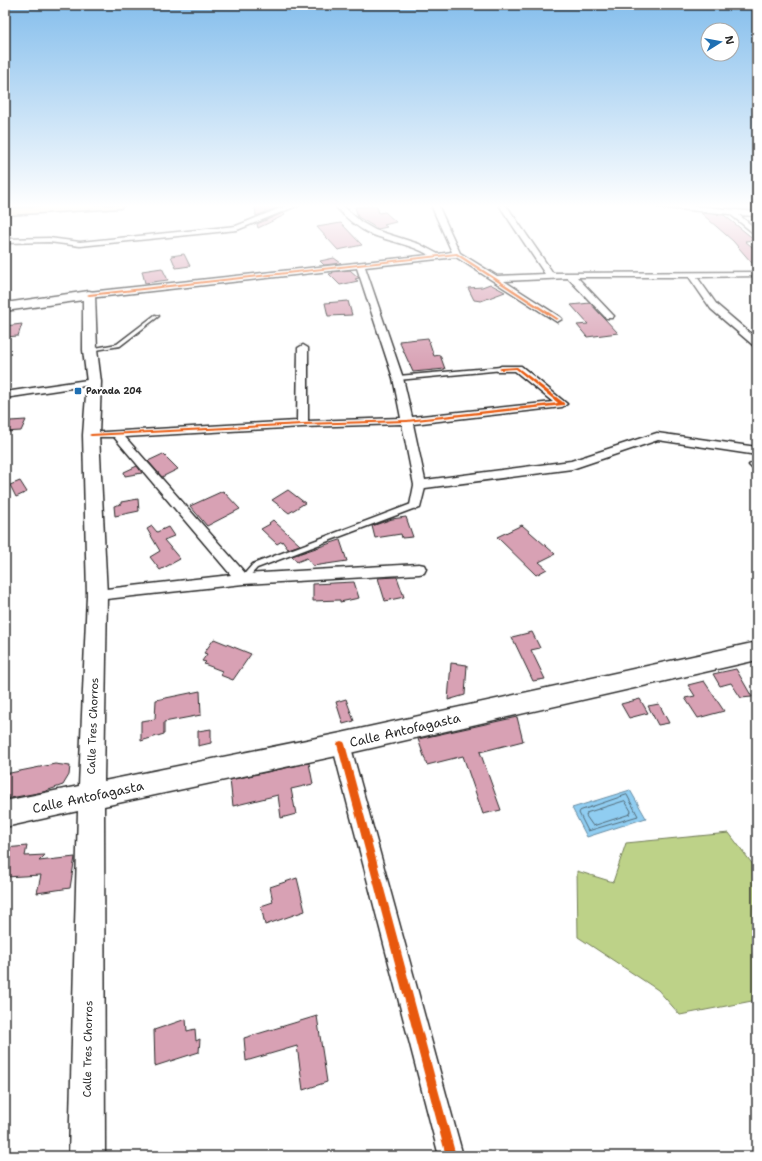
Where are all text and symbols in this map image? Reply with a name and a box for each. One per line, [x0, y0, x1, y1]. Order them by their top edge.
north arrow [700, 22, 740, 62]
text: N [721, 34, 738, 46]
place label: Parada 204 [86, 385, 143, 397]
marker: Parada 204 [73, 386, 83, 396]
street label: Calle Tres Chorros [84, 677, 102, 775]
street label: Calle Antofagasta [348, 709, 462, 751]
street label: Calle Antofagasta [31, 777, 145, 817]
street label: Calle Tres Chorros [80, 1000, 96, 1098]

